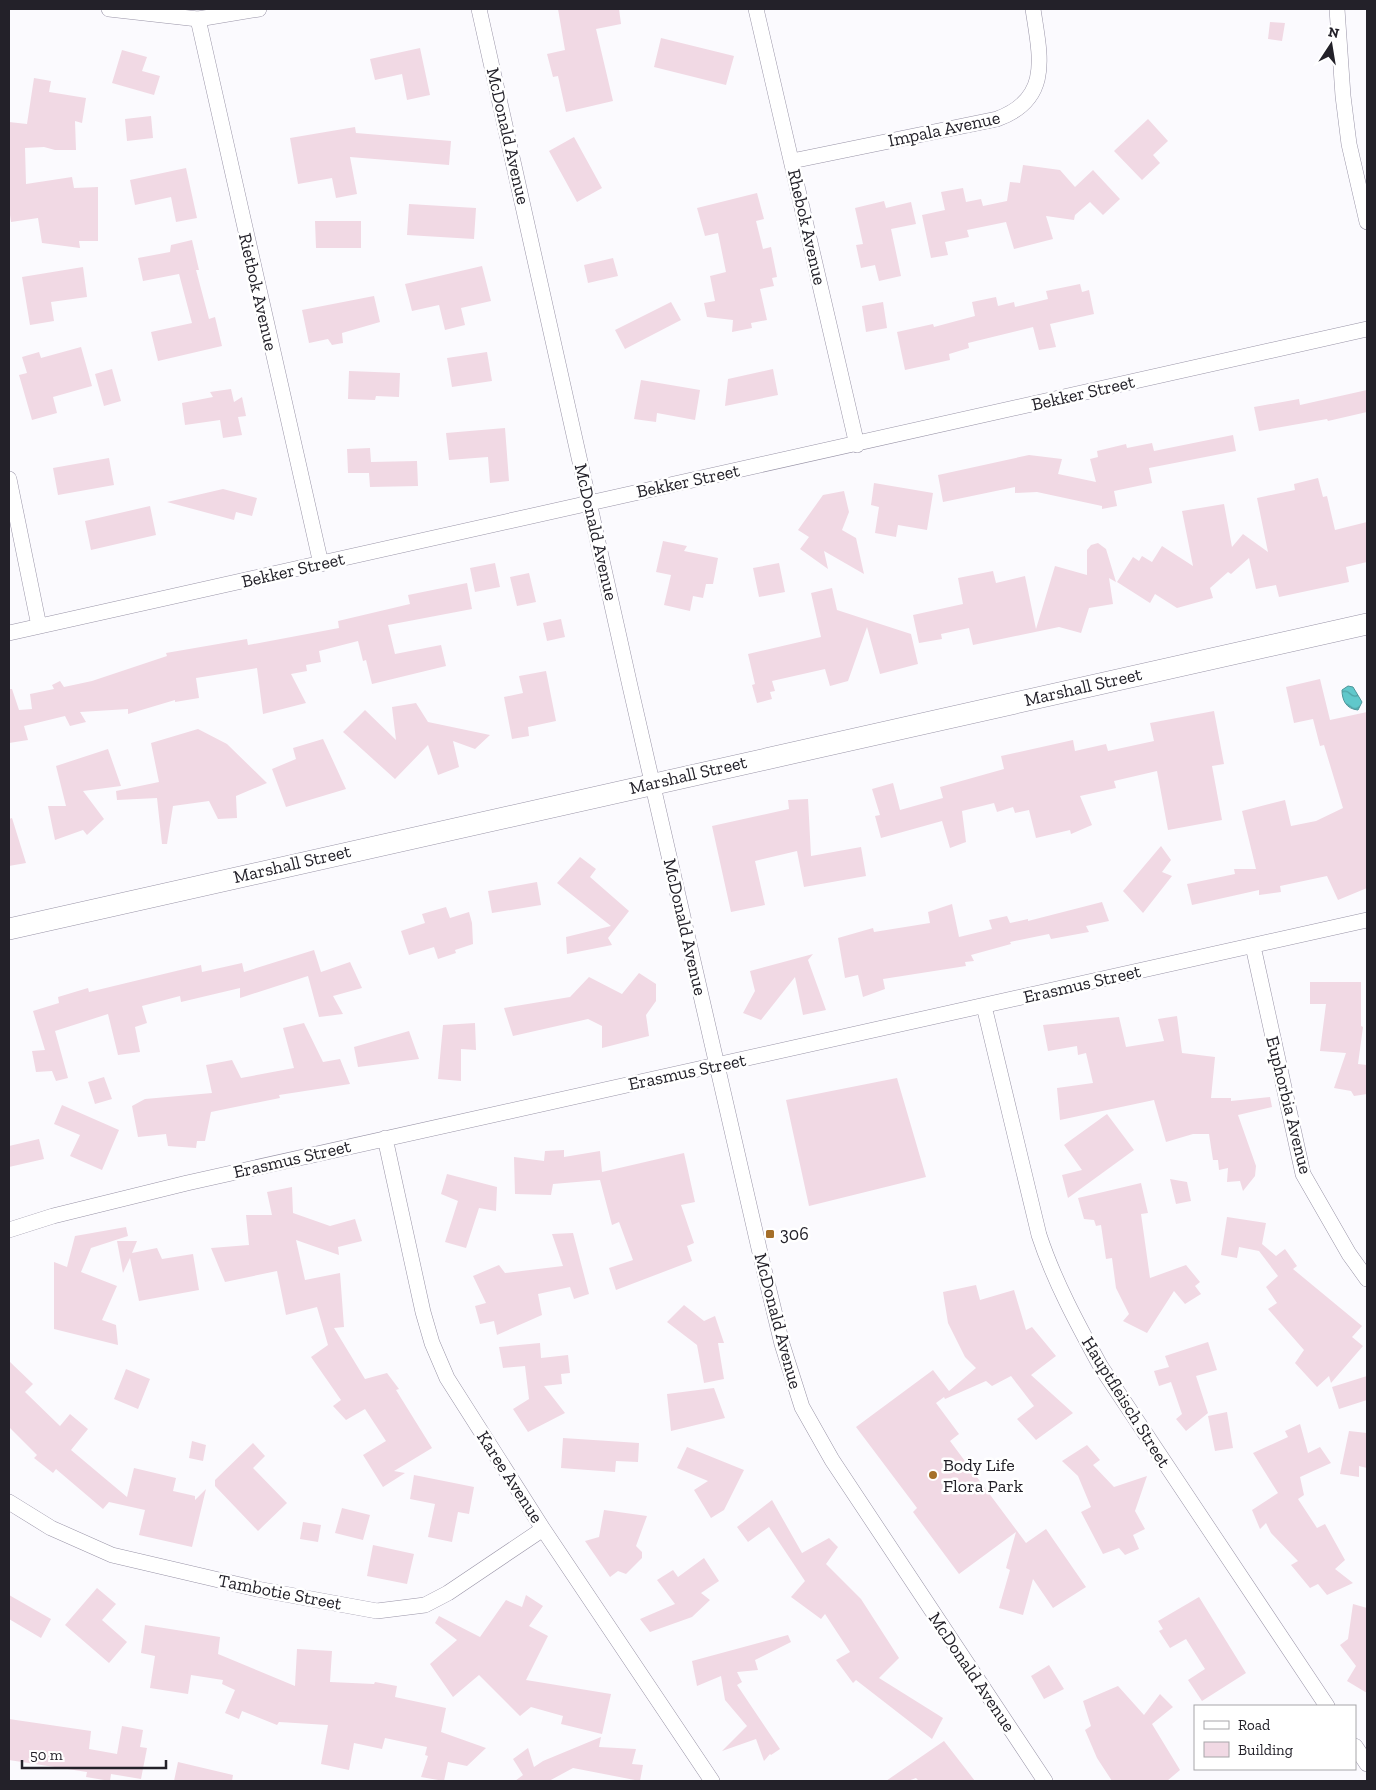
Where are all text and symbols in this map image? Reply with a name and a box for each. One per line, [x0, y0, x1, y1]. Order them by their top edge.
north arrow [1306, 20, 1356, 70]
text: N [1327, 23, 1341, 42]
street label: McDonald Avenue [482, 65, 534, 207]
street label: Impala Avenue [886, 106, 1002, 152]
street label: Rhebok Avenue [783, 167, 831, 287]
street label: Rietbok Avenue [234, 231, 282, 353]
street label: Bekker Street [1029, 370, 1137, 416]
street label: Bekker Street [634, 459, 742, 503]
street label: McDonald Avenue [570, 461, 622, 603]
street label: Bekker Street [239, 547, 347, 593]
street label: Marshall Street [1022, 663, 1144, 711]
street label: Marshall Street [627, 751, 749, 799]
street label: Marshall Street [231, 840, 353, 888]
street label: McDonald Avenue [659, 856, 711, 998]
street label: Erasmus Street [1021, 960, 1143, 1008]
street label: Euphorbia Avenue [1261, 1034, 1317, 1176]
street label: Erasmus Street [626, 1049, 748, 1095]
street label: Erasmus Street [231, 1135, 353, 1183]
place label: 306 [780, 1223, 809, 1245]
marker: 306 [764, 1228, 776, 1240]
street label: McDonald Avenue [749, 1251, 807, 1391]
street label: Hauptfleisch Street [1077, 1333, 1175, 1472]
street label: Karee Avenue [472, 1427, 548, 1527]
place label: Body Life Flora Park [943, 1454, 1024, 1497]
marker: Body Life Flora Park [927, 1469, 939, 1481]
street label: Tambotie Street [216, 1569, 344, 1615]
street label: McDonald Avenue [924, 1608, 1020, 1736]
legend [1194, 1705, 1356, 1770]
text: Road [1238, 1716, 1271, 1734]
scale bar [22, 1738, 166, 1770]
text: Building [1238, 1741, 1293, 1759]
text: 50 m [30, 1746, 63, 1764]

